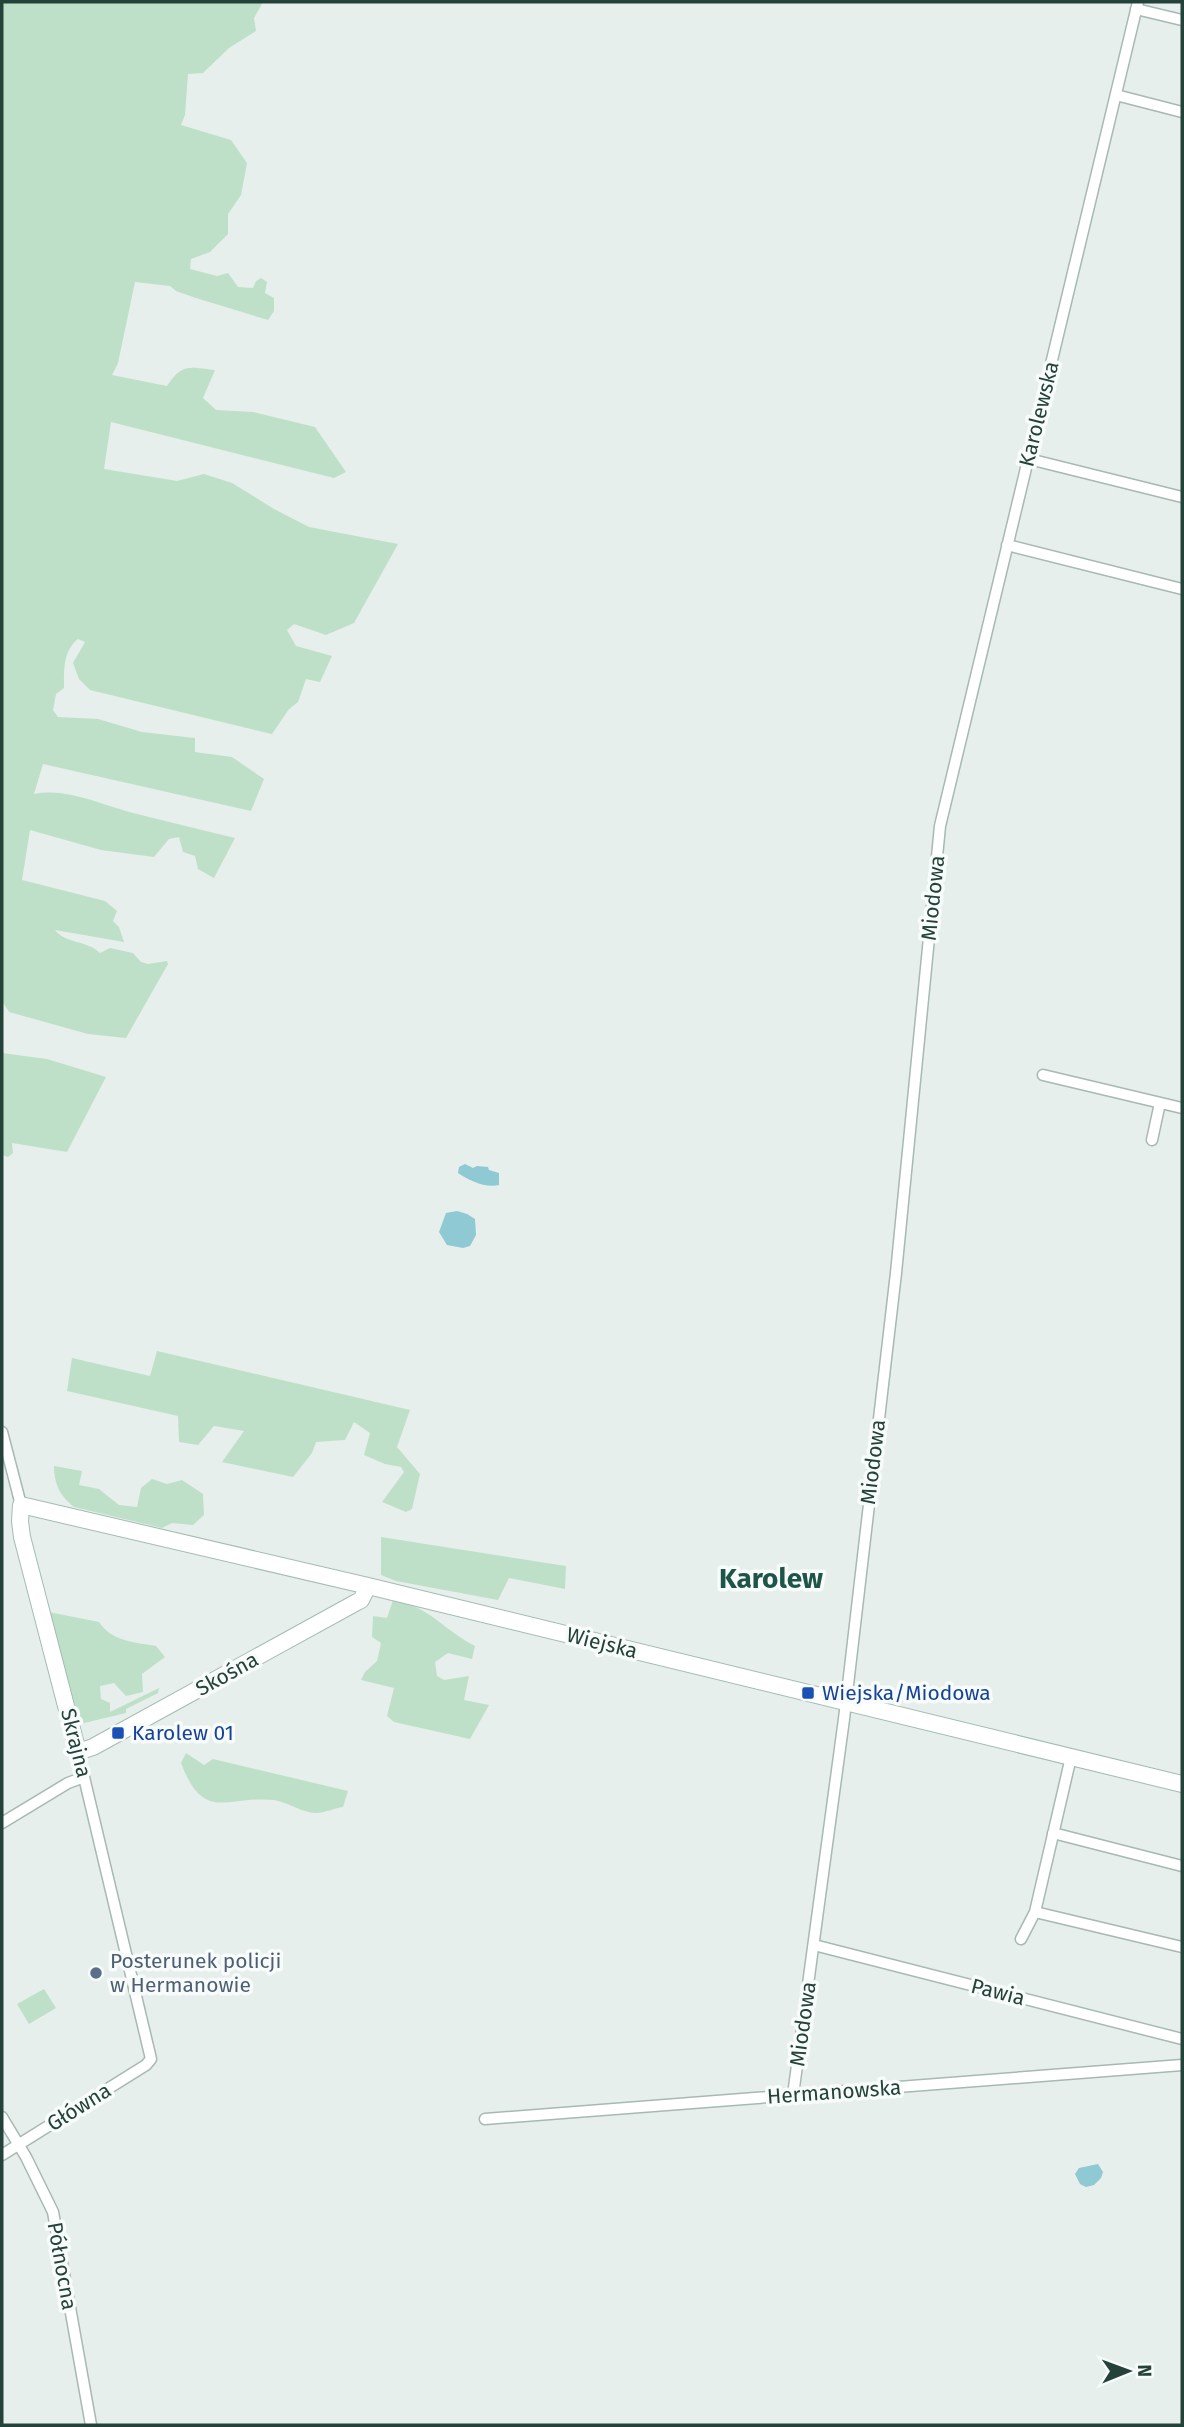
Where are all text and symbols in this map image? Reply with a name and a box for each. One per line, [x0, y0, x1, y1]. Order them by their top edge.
street label: Karolewska [1013, 359, 1065, 469]
street label: Miodowa [916, 854, 950, 942]
street label: Miodowa [855, 1418, 891, 1506]
district label: Karolew [719, 1562, 823, 1595]
street label: Wiejska [564, 1622, 640, 1664]
street label: Skośna [191, 1646, 263, 1702]
place label: Wiejska/Miodowa [822, 1680, 991, 1706]
marker: Wiejska/Miodowa [800, 1685, 816, 1701]
street label: Skrajna [55, 1706, 97, 1780]
place label: Karolew 01 [132, 1720, 234, 1746]
marker: Karolew 01 [110, 1725, 126, 1741]
place label: Posterunek policji w Hermanowie [110, 1948, 281, 1998]
marker: Posterunek policji w Hermanowie [88, 1965, 104, 1981]
street label: Pawia [968, 1973, 1028, 2011]
street label: Miodowa [784, 1980, 822, 2068]
street label: Hermanowska [766, 2074, 902, 2110]
street label: Główna [42, 2077, 116, 2137]
street label: Północna [41, 2220, 83, 2312]
north arrow [1093, 2336, 1163, 2406]
text: N [1133, 2364, 1156, 2377]

